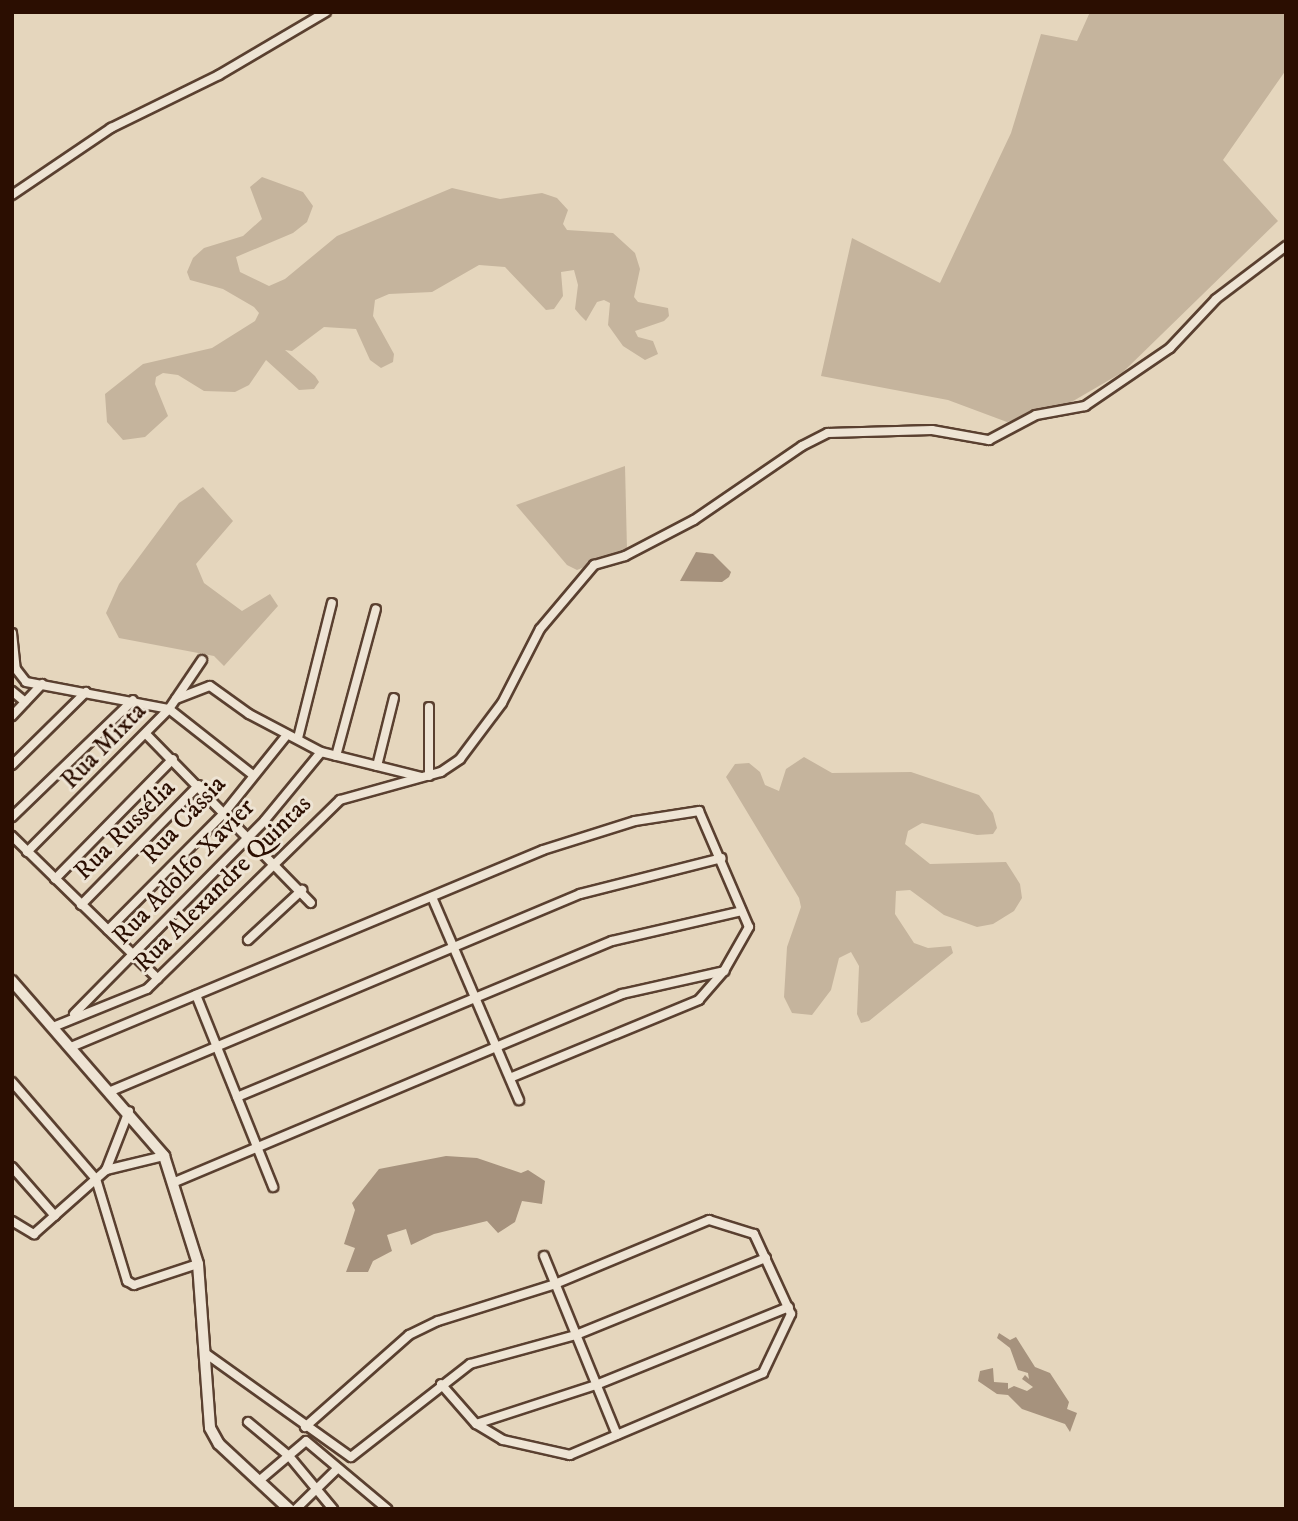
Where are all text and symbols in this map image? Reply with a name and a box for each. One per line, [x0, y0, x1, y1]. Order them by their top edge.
street label: Rua Mixta [55, 696, 153, 796]
street label: Rua Cássia [135, 769, 233, 871]
street label: Rua Russélia [68, 773, 182, 887]
street label: Rua Alexandre Quintas [128, 789, 318, 979]
street label: Rua Adolfo Xavier [106, 792, 262, 952]

